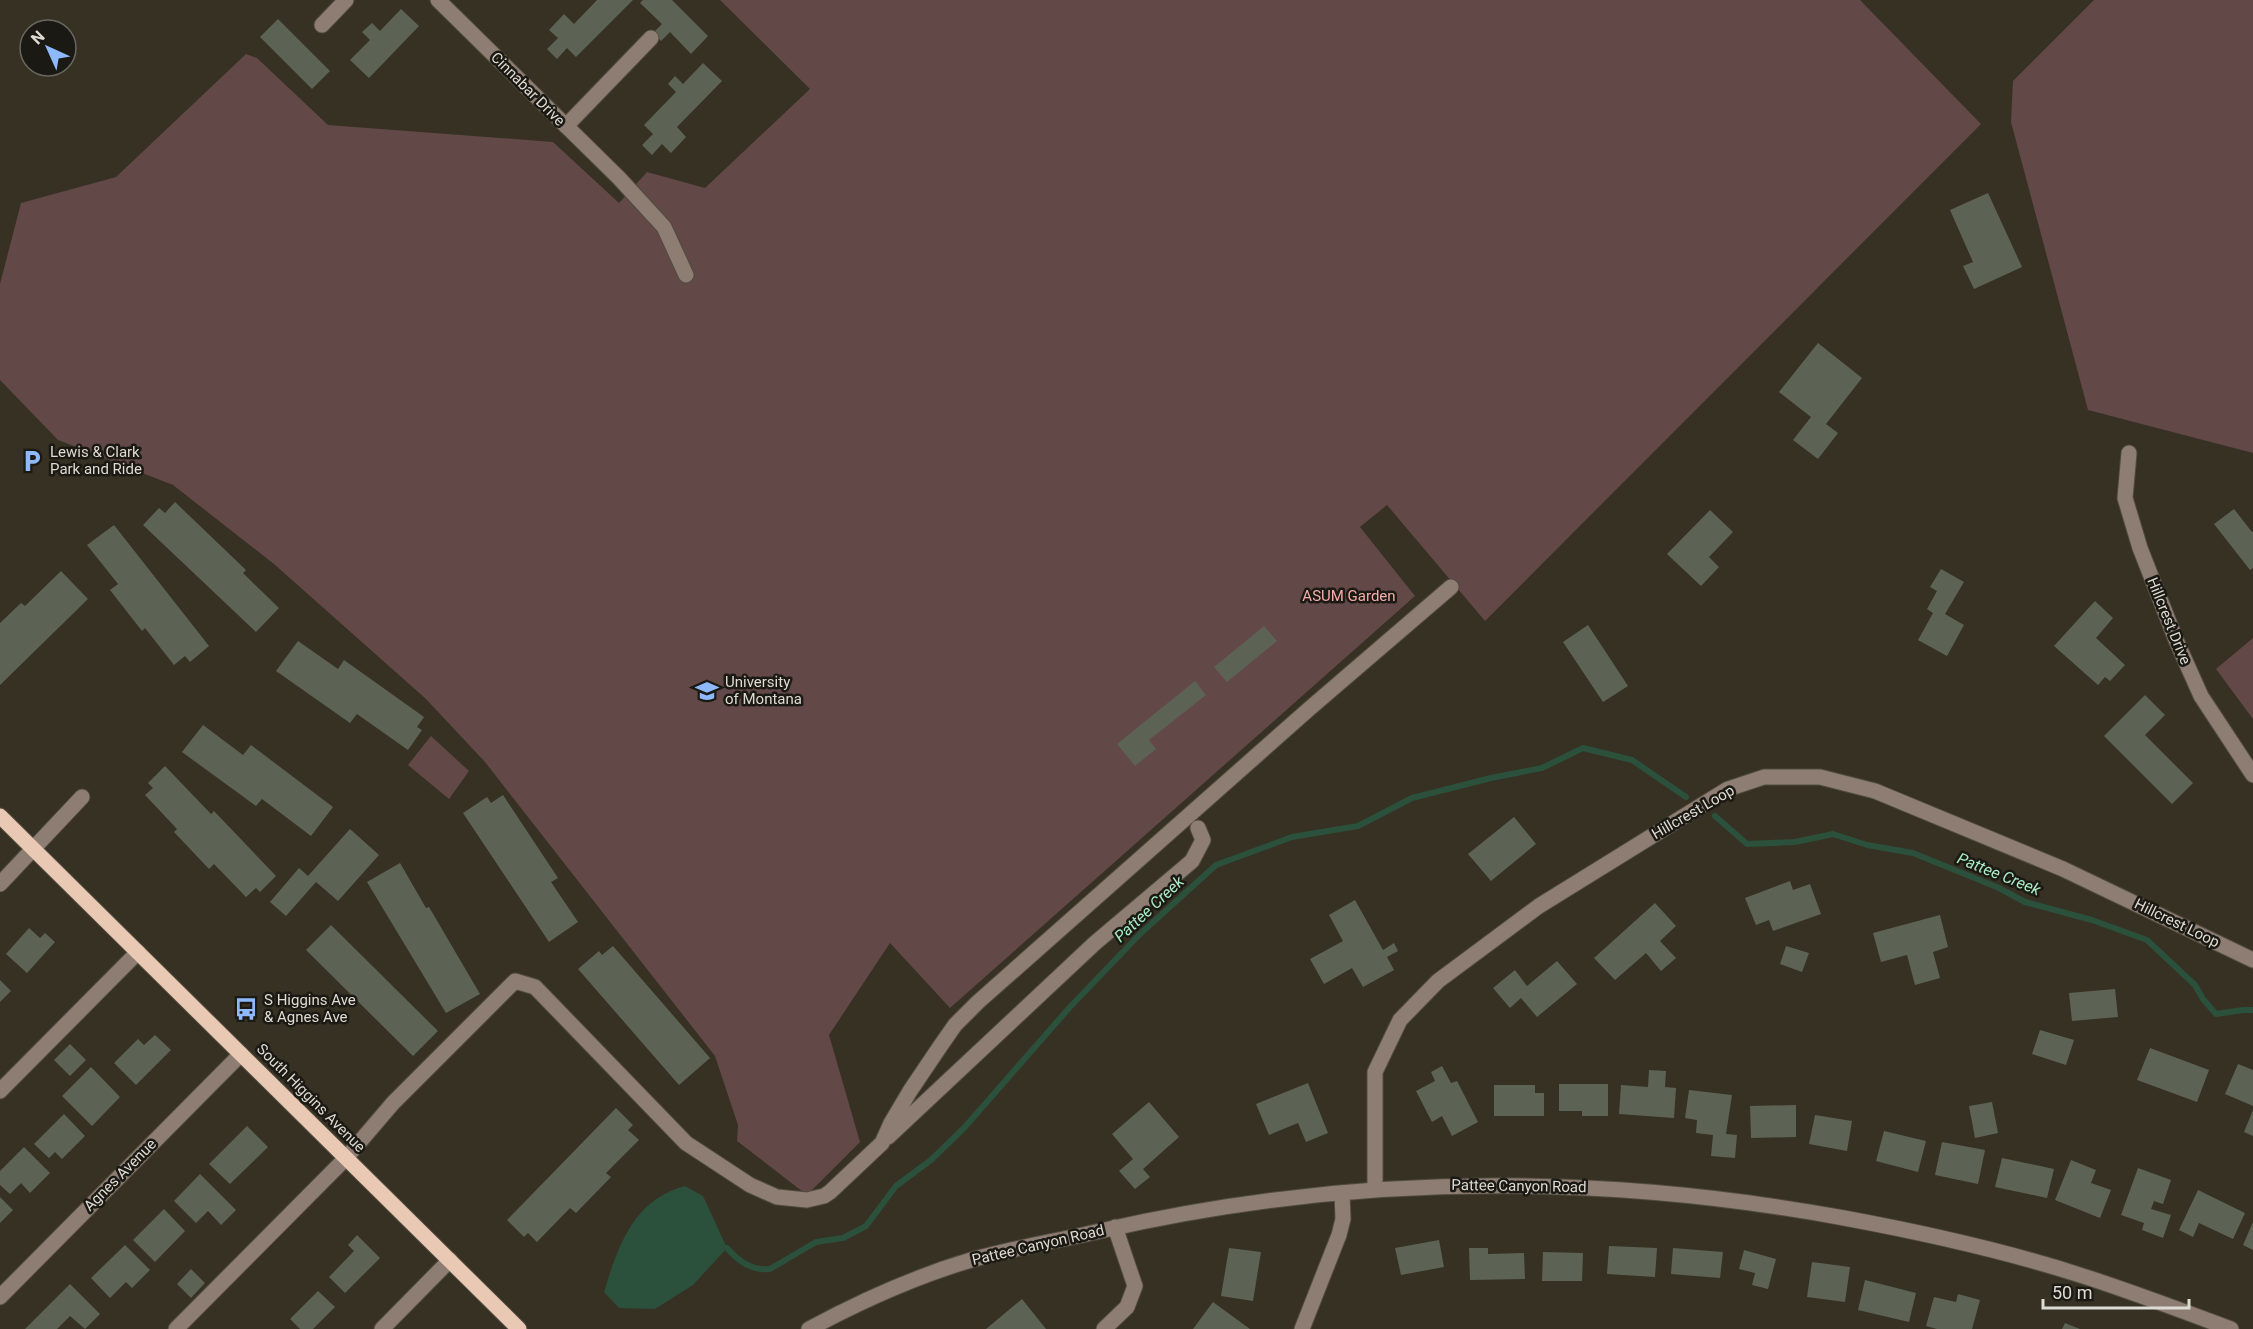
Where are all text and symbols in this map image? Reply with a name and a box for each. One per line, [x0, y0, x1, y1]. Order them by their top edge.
north arrow [18, 18, 78, 78]
text: N [27, 27, 48, 48]
street label: Cinnabar Drive [487, 48, 569, 130]
place label: Lewis & Clark Park and Ride [50, 443, 142, 478]
parking icon: Lewis & Clark Park and Ride [19, 448, 45, 474]
street label: Hillcrest Drive [2143, 575, 2195, 667]
park label: ASUM Garden [1302, 587, 1396, 605]
place label: University of Montana [725, 673, 802, 708]
school or university icon: University of Montana [694, 678, 720, 704]
street label: Hillcrest Loop [1649, 781, 1737, 843]
water label: Pattee Creek [1955, 849, 2045, 900]
water label: Pattee Creek [1110, 871, 1189, 946]
street label: Hillcrest Loop [2132, 895, 2222, 951]
place label: S Higgins Ave & Agnes Ave [264, 991, 356, 1026]
bus stop icon: S Higgins Ave & Agnes Ave [233, 996, 259, 1022]
street label: South Higgins Avenue [253, 1040, 369, 1156]
street label: Agnes Avenue [80, 1135, 160, 1215]
street label: Pattee Canyon Road [1451, 1176, 1587, 1196]
street label: Pattee Canyon Road [970, 1221, 1106, 1269]
scale bar [2043, 1272, 2188, 1310]
text: 50 m [2052, 1282, 2092, 1303]

